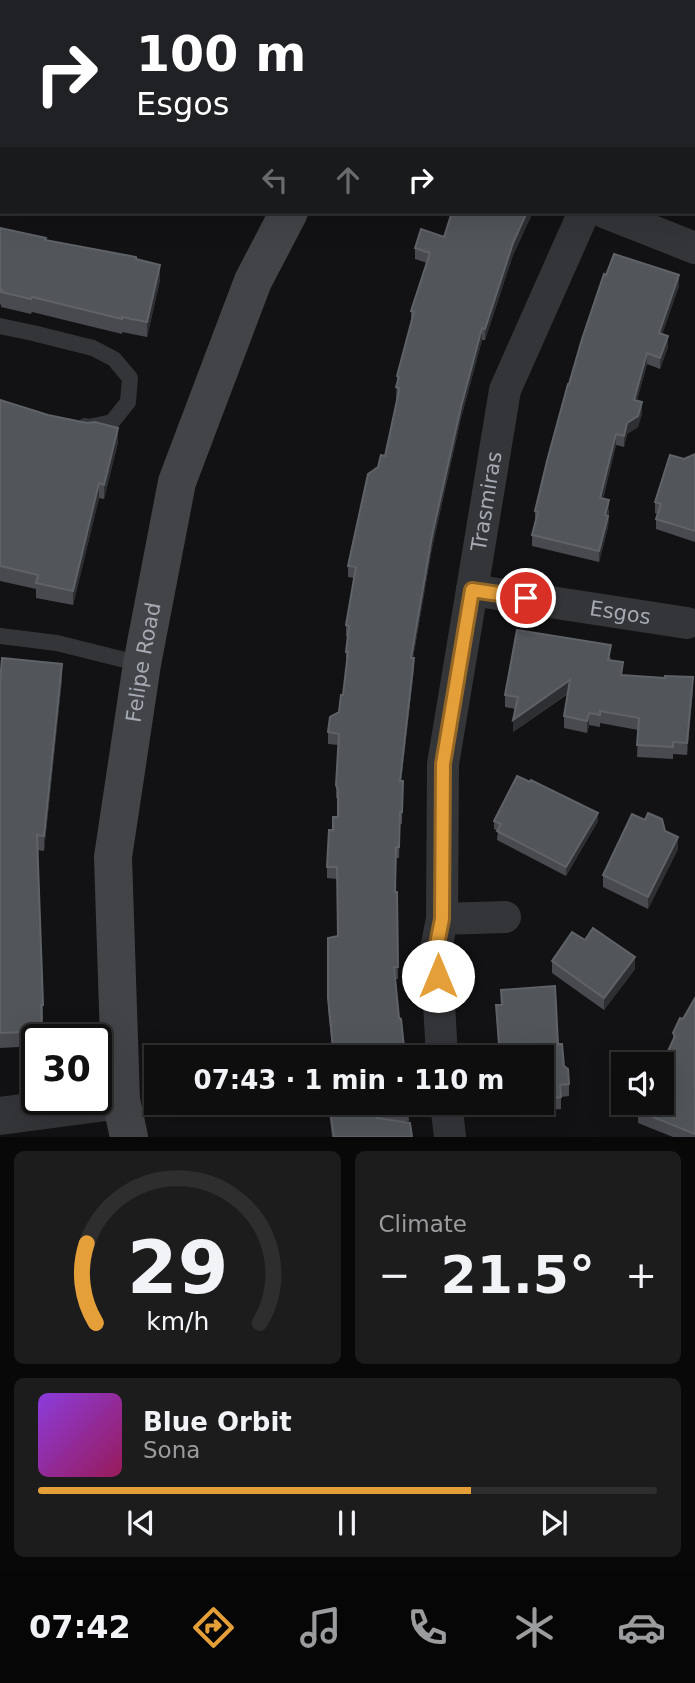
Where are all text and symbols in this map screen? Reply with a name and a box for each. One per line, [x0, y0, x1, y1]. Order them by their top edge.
text: 100 m [136, 26, 306, 83]
icon: right [21, 28, 112, 119]
text: Esgos [136, 85, 229, 123]
icon: left [256, 161, 294, 199]
icon: ahead [329, 161, 367, 199]
icon: right [402, 161, 440, 199]
street label: Trasmiras [466, 450, 507, 554]
pin [496, 568, 556, 628]
icon: arrive [507, 579, 545, 617]
street label: Esgos [588, 596, 652, 629]
street label: Felipe Road [121, 600, 166, 724]
position arrow [401, 939, 475, 1013]
speed limit sign: 30 [21, 1024, 112, 1115]
map controls [611, 1052, 674, 1115]
button: sound [611, 1052, 674, 1115]
text: 07:43 · 1 min · 110 m [194, 1065, 504, 1095]
text: Climate [379, 1211, 467, 1237]
text: 29 [127, 1226, 228, 1311]
text: 21.5° [441, 1245, 595, 1305]
text: − [379, 1253, 410, 1297]
text: + [625, 1253, 657, 1297]
text: km/h [146, 1307, 209, 1336]
text: Blue Orbit [143, 1407, 292, 1437]
text: Sona [143, 1437, 200, 1463]
icon: previous [122, 1504, 160, 1542]
icon: pause [328, 1504, 366, 1542]
icon: next [535, 1504, 573, 1542]
icon: directions [189, 1603, 238, 1652]
icon: music [296, 1603, 345, 1652]
icon: phone [403, 1603, 452, 1652]
icon: climate [510, 1603, 559, 1652]
icon: car [617, 1603, 666, 1652]
text: 07:42 [29, 1608, 131, 1646]

